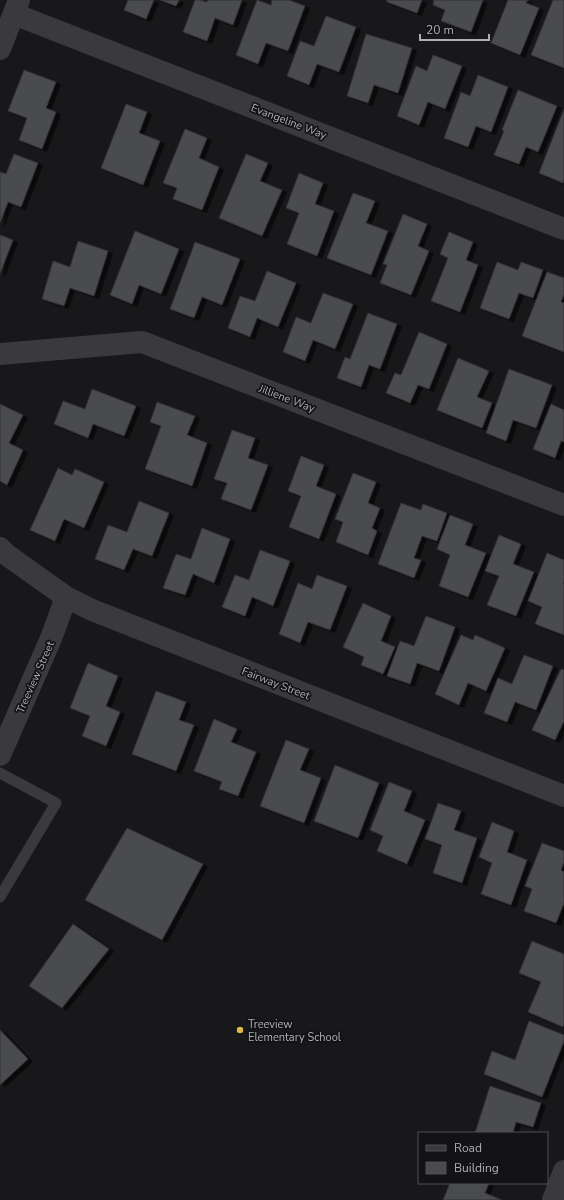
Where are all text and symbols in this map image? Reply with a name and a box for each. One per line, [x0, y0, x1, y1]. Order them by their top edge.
scale bar [420, 16, 489, 42]
text: 20 m [426, 22, 454, 38]
street label: Evangeline Way [249, 100, 329, 143]
street label: Jilliene Way [256, 381, 317, 416]
street label: Treeview Street [13, 639, 58, 716]
street label: Fairway Street [240, 664, 312, 703]
place label: Treeview Elementary School [248, 1017, 342, 1045]
marker: Treeview Elementary School [235, 1025, 245, 1035]
legend [418, 1132, 548, 1184]
text: Road [454, 1140, 482, 1156]
text: Building [454, 1160, 499, 1176]

